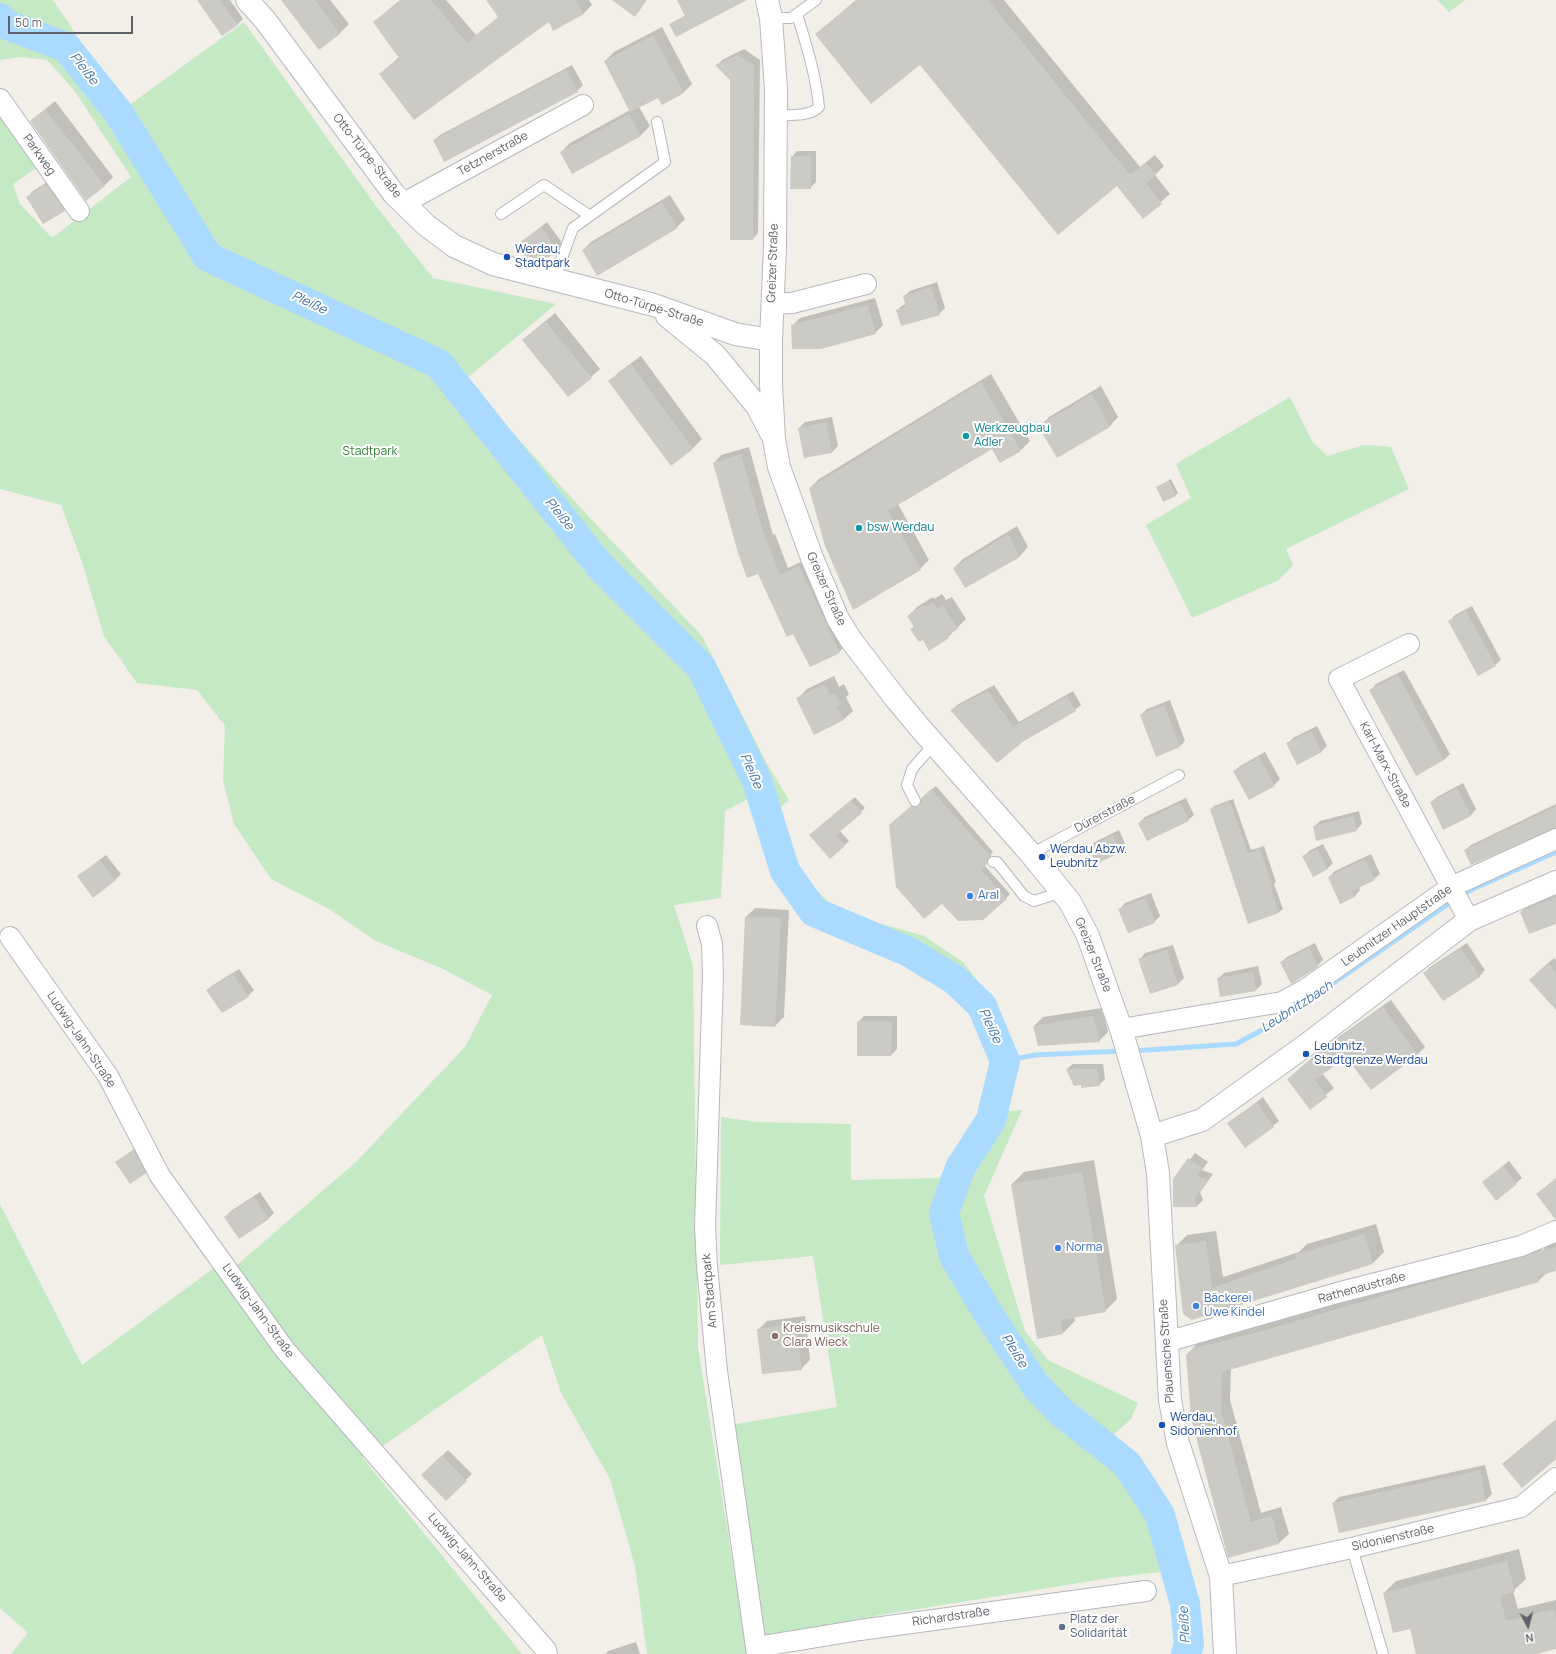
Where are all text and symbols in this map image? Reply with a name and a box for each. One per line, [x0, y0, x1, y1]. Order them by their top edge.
scale bar [10, 8, 135, 34]
text: 50 m [15, 14, 42, 31]
water label: Pleiße [66, 50, 102, 88]
street label: Otto-Türpe-Straße [330, 111, 404, 201]
street label: Tetznerstraße [455, 129, 531, 179]
street label: Parkweg [20, 132, 58, 178]
street label: Greizer Straße [764, 223, 782, 303]
place label: Werdau, Stadtpark [515, 243, 570, 271]
marker: Werdau, Stadtpark [502, 252, 512, 262]
street label: Otto-Türpe-Straße [603, 286, 705, 330]
water label: Pleiße [289, 288, 329, 318]
place label: Werkzeugbau Adler [974, 422, 1050, 450]
marker: Werkzeugbau Adler [961, 431, 971, 441]
park label: Stadtpark [343, 445, 397, 459]
water label: Pleiße [541, 495, 577, 533]
place label: bsw Werdau [867, 521, 934, 535]
marker: bsw Werdau [854, 523, 864, 533]
street label: Greizer Straße [803, 550, 849, 628]
street label: Karl-Marx-Straße [1356, 719, 1414, 811]
water label: Pleiße [736, 751, 766, 791]
street label: Dürerstraße [1072, 792, 1138, 836]
place label: Werdau Abzw. Leubnitz [1050, 843, 1127, 871]
marker: Werdau Abzw. Leubnitz [1037, 852, 1047, 862]
street label: Leubnitzer Hauptstraße [1339, 882, 1455, 970]
place label: Aral [978, 889, 999, 903]
marker: Aral [965, 891, 975, 901]
street label: Greizer Straße [1071, 916, 1115, 994]
water label: Leubnitzbach [1258, 978, 1336, 1036]
street label: Ludwig-Jahn-Straße [43, 989, 119, 1091]
water label: Pleiße [975, 1006, 1005, 1046]
place label: Leubnitz, Stadtgrenze Werdau [1314, 1040, 1428, 1068]
marker: Leubnitz, Stadtgrenze Werdau [1301, 1049, 1311, 1059]
place label: Norma [1066, 1241, 1102, 1255]
marker: Norma [1053, 1243, 1063, 1253]
street label: Am Stadtpark [700, 1253, 720, 1329]
street label: Ludwig-Jahn-Straße [219, 1261, 297, 1361]
street label: Rathenaustraße [1317, 1269, 1407, 1307]
place label: Bäckerei Uwe Kindel [1204, 1292, 1265, 1320]
street label: Plauensche Straße [1156, 1298, 1178, 1404]
marker: Bäckerei Uwe Kindel [1191, 1301, 1201, 1311]
place label: Kreismusikschule Clara Wieck [783, 1322, 880, 1350]
marker: Kreismusikschule Clara Wieck [770, 1331, 780, 1341]
water label: Pleiße [998, 1331, 1030, 1371]
place label: Werdau, Sidonienhof [1170, 1411, 1237, 1439]
marker: Werdau, Sidonienhof [1157, 1420, 1167, 1430]
street label: Ludwig-Jahn-Straße [425, 1511, 509, 1605]
street label: Sidonienstraße [1350, 1521, 1436, 1555]
street label: Richardstraße [911, 1604, 991, 1630]
water label: Pleiße [1176, 1606, 1194, 1644]
north arrow [1508, 1606, 1548, 1646]
place label: Platz der Solidarität [1070, 1613, 1127, 1641]
marker: Platz der Solidarität [1057, 1622, 1067, 1632]
text: N [1525, 1630, 1534, 1646]

